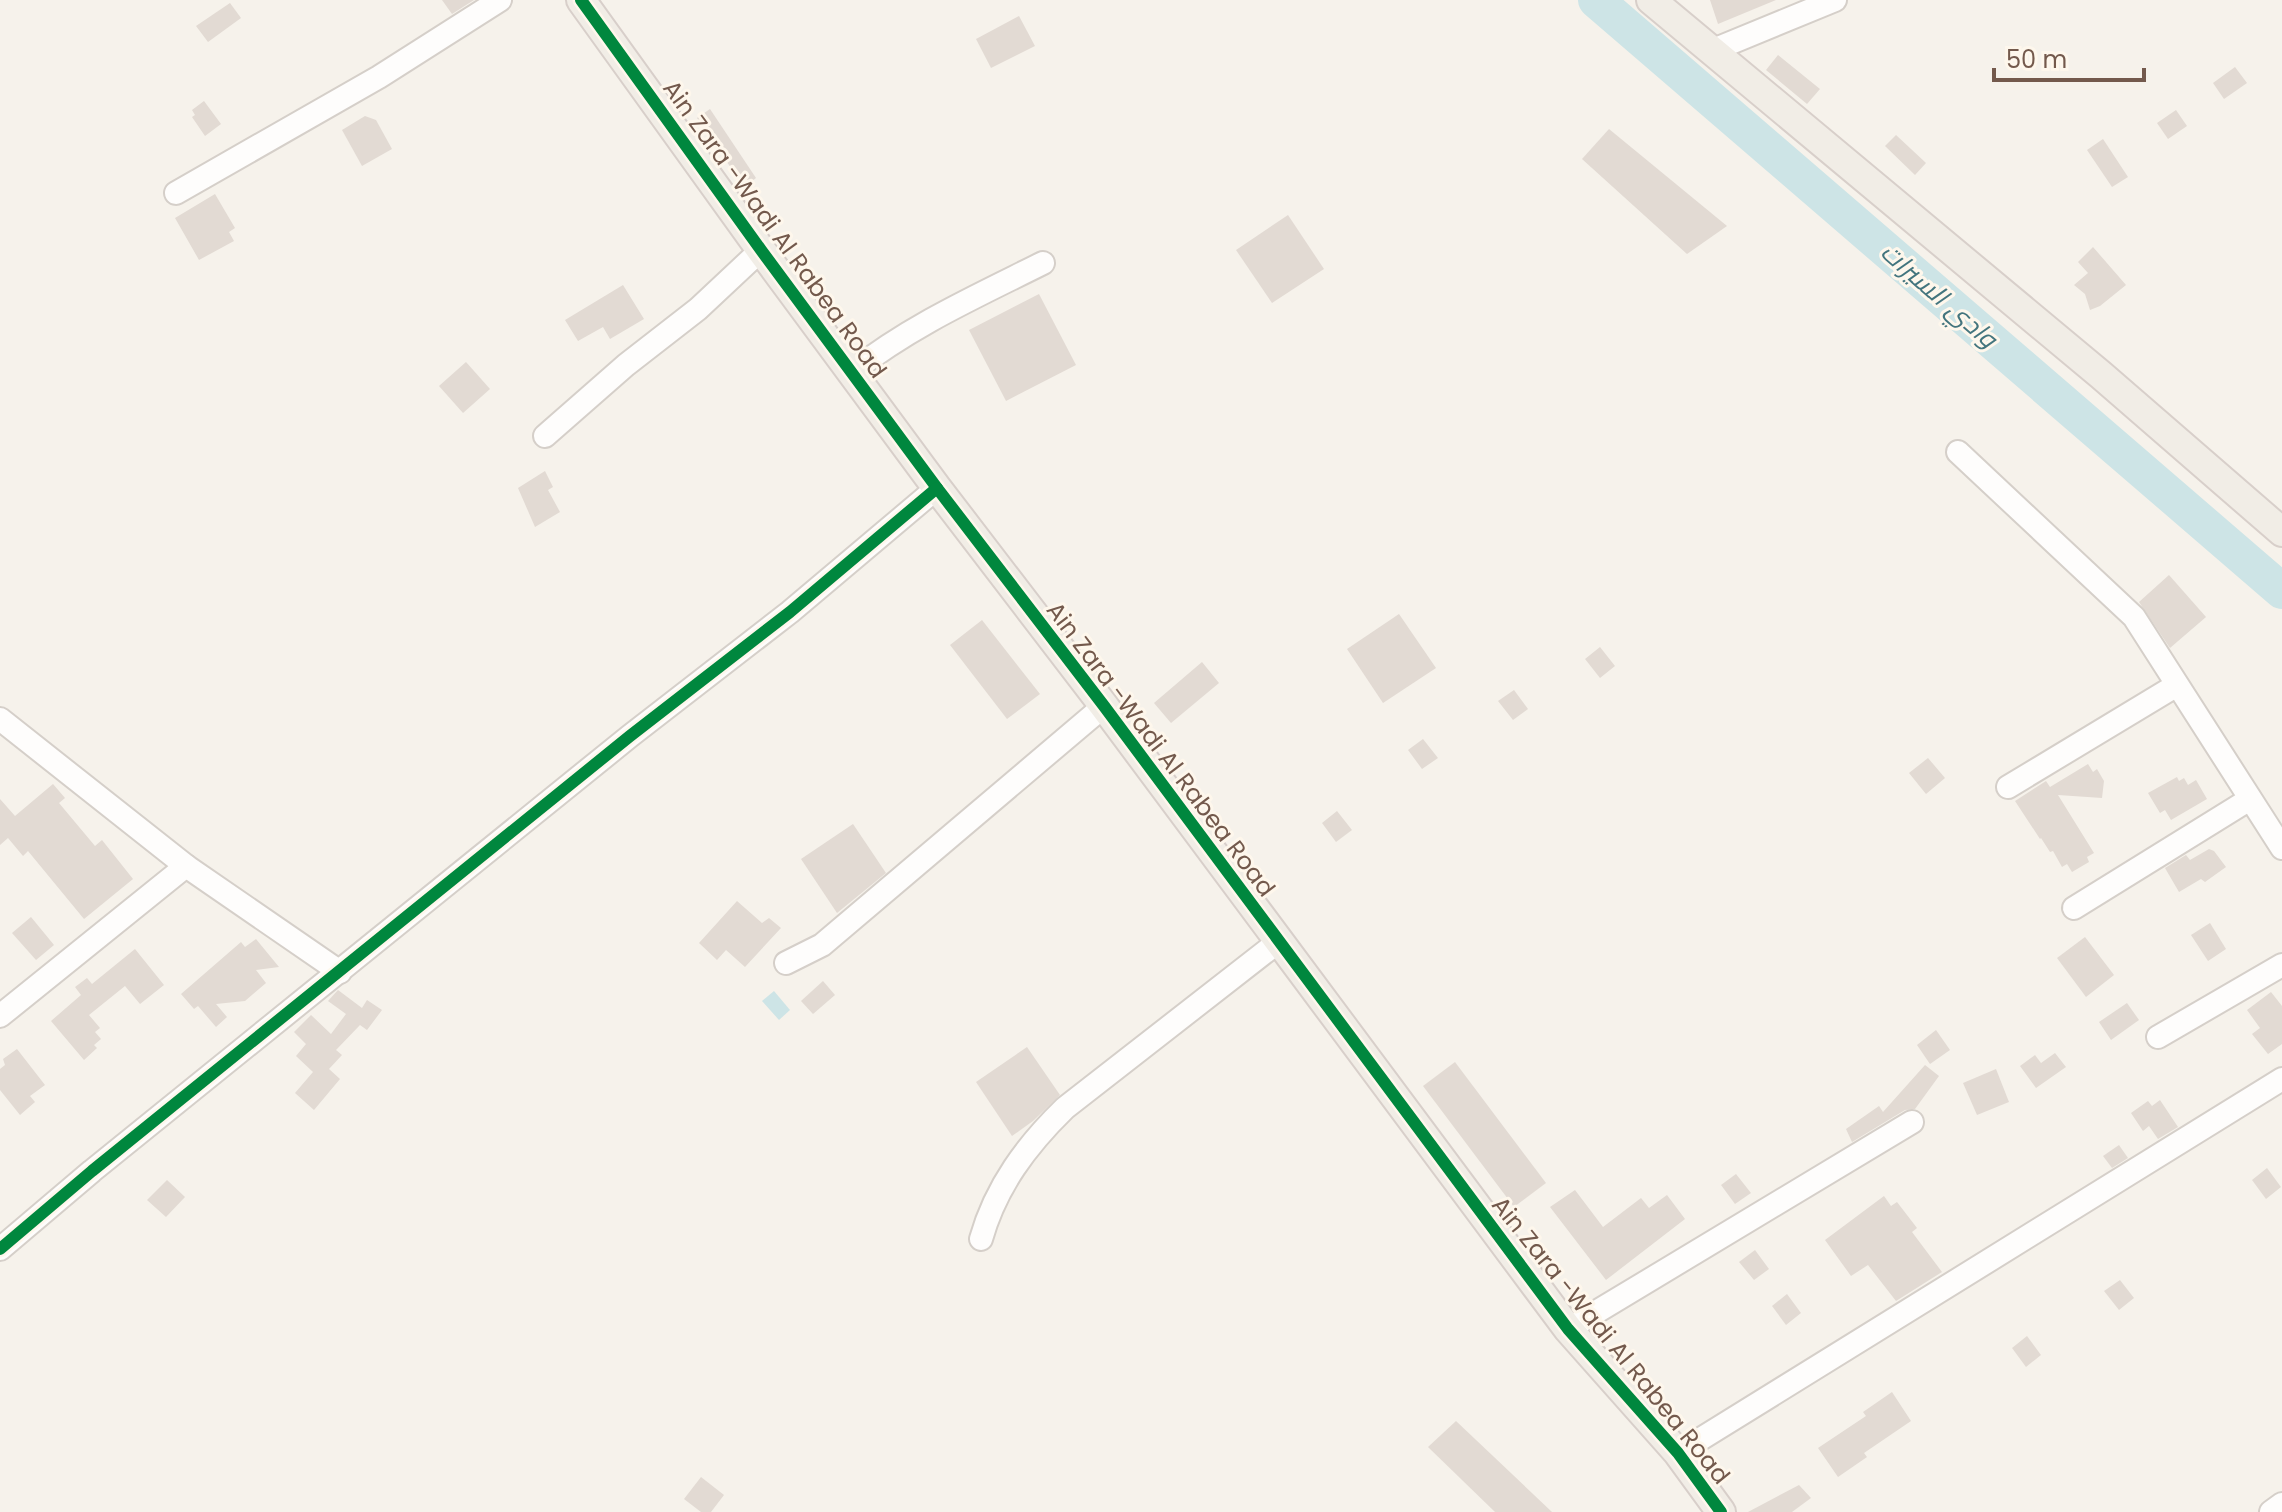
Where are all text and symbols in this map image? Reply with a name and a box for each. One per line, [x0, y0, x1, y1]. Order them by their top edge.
scale bar [1994, 32, 2144, 82]
text: 50 m [2006, 43, 2067, 76]
street label: Ain Zara -Wadi Al Rabea Road [655, 73, 895, 385]
water label: وادي السيرات [1871, 234, 2007, 359]
street label: Ain Zara -Wadi Al Rabea Road [1039, 595, 1283, 903]
street label: Ain Zara -Wadi Al Rabea Road [1484, 1189, 1738, 1491]

